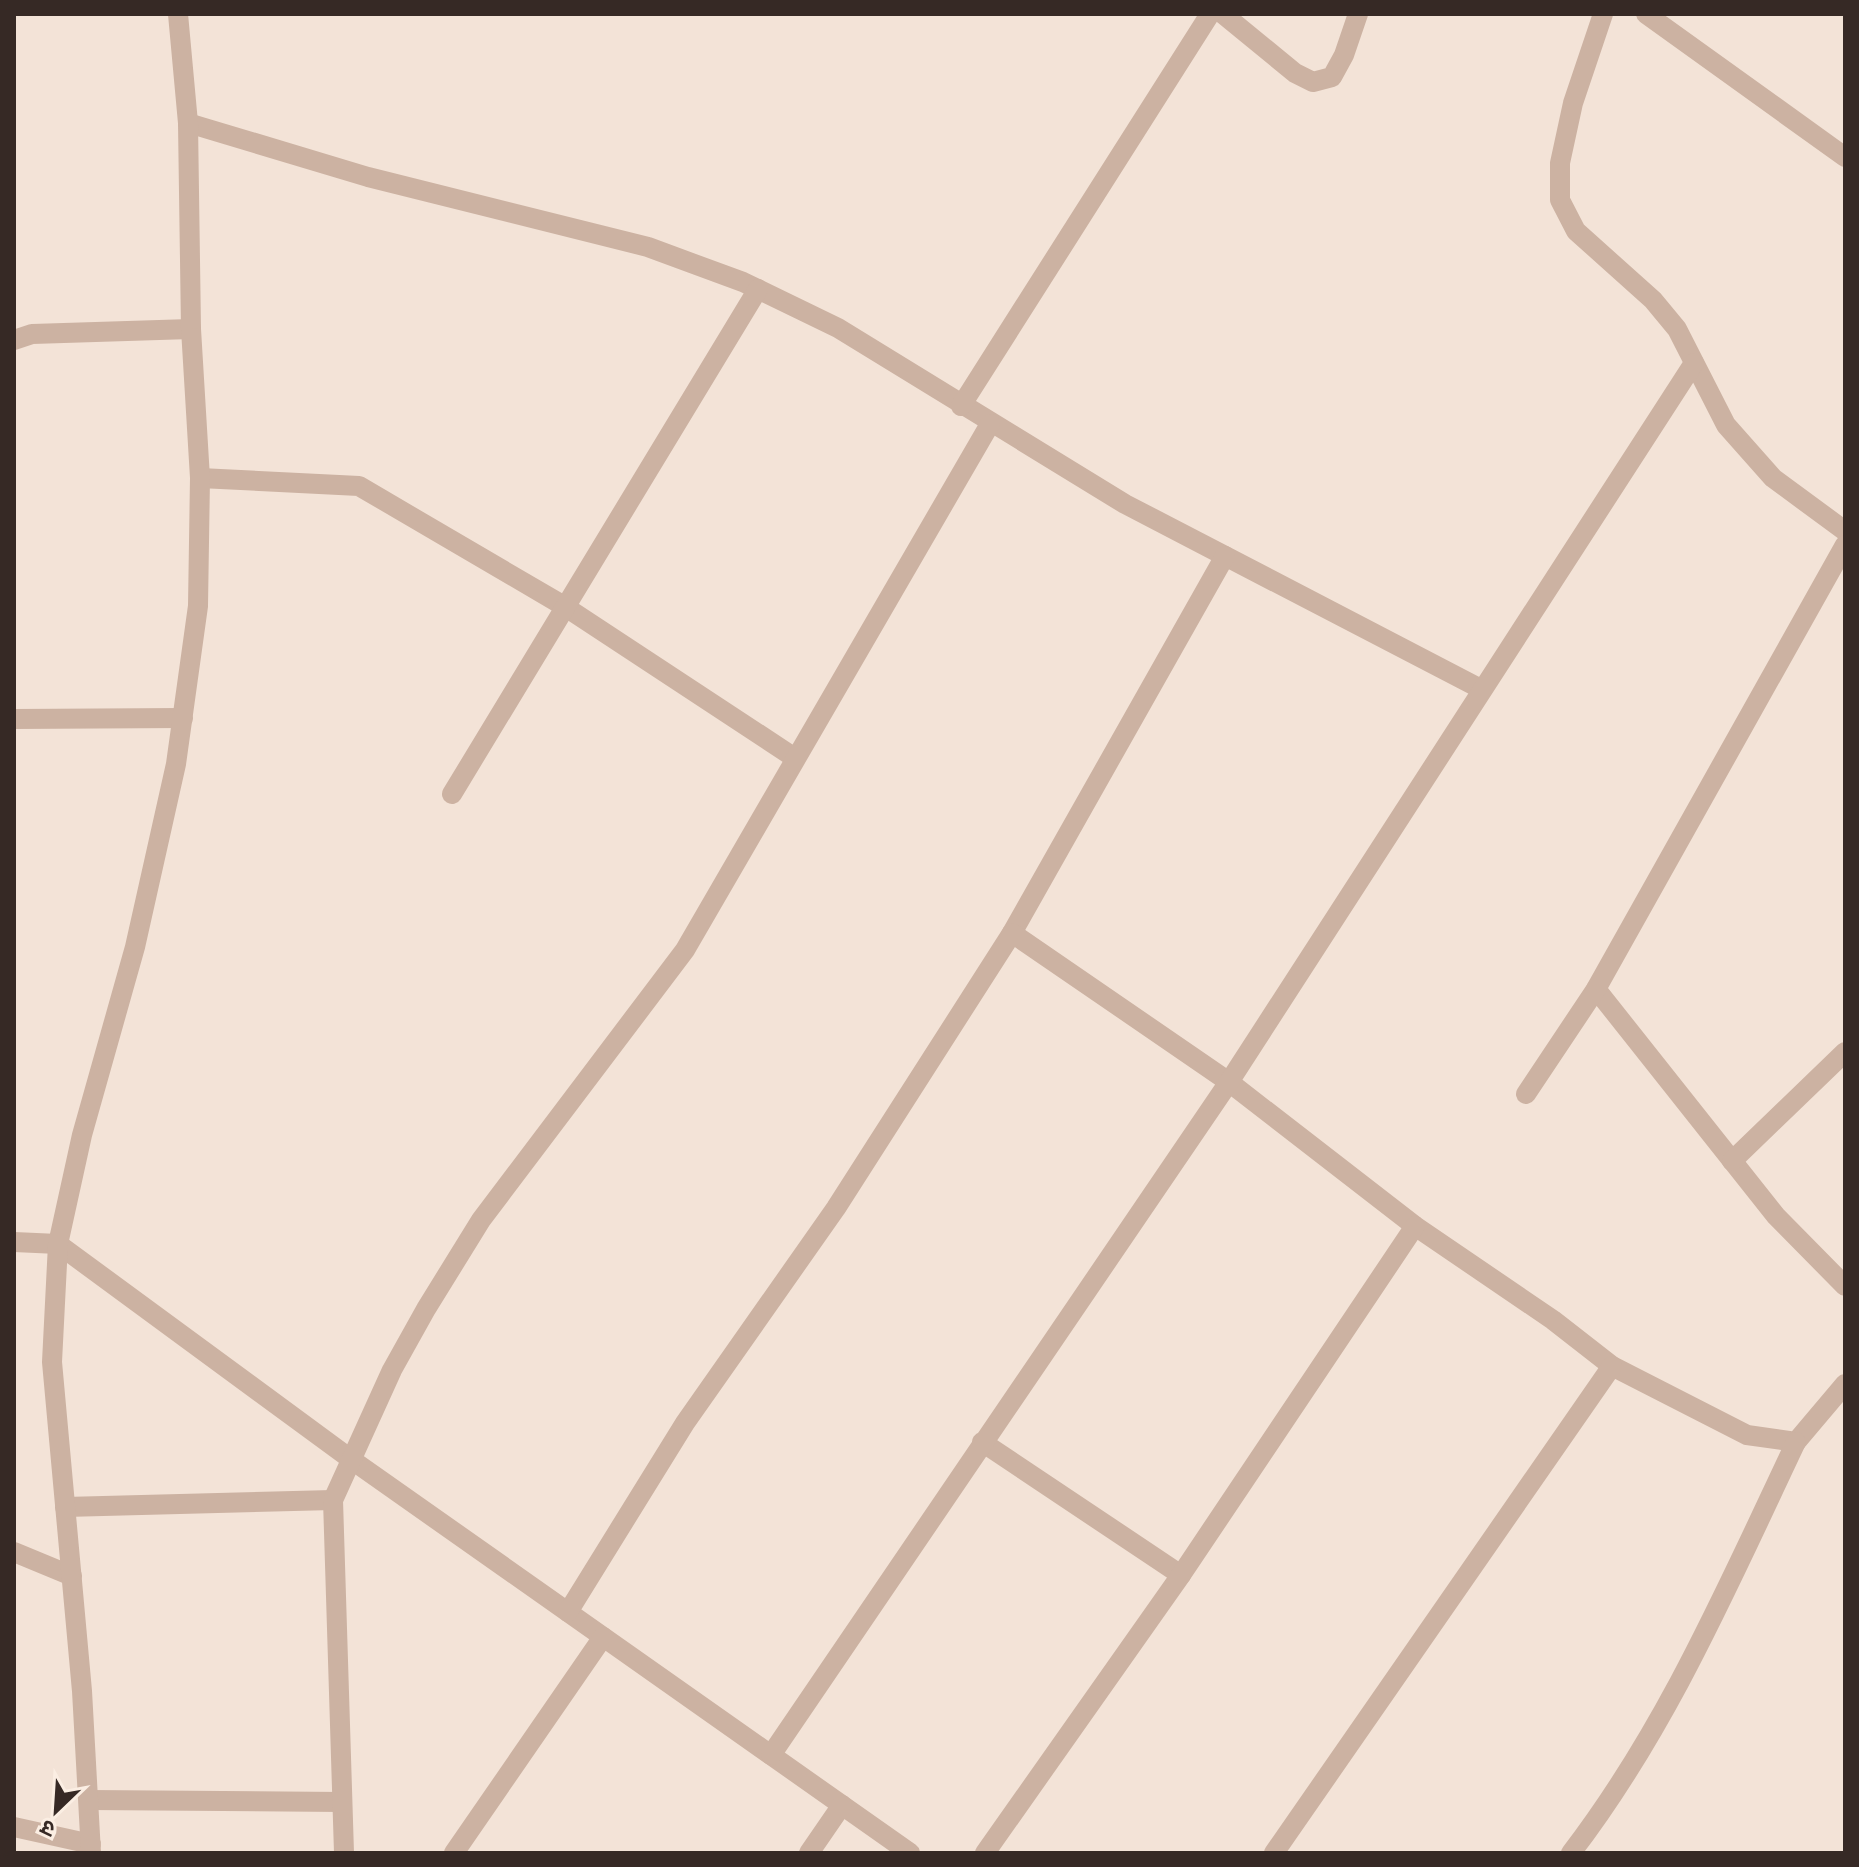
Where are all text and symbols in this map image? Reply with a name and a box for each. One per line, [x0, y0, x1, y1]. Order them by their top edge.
north arrow [16, 1771, 96, 1851]
text: उ [35, 1814, 59, 1844]

